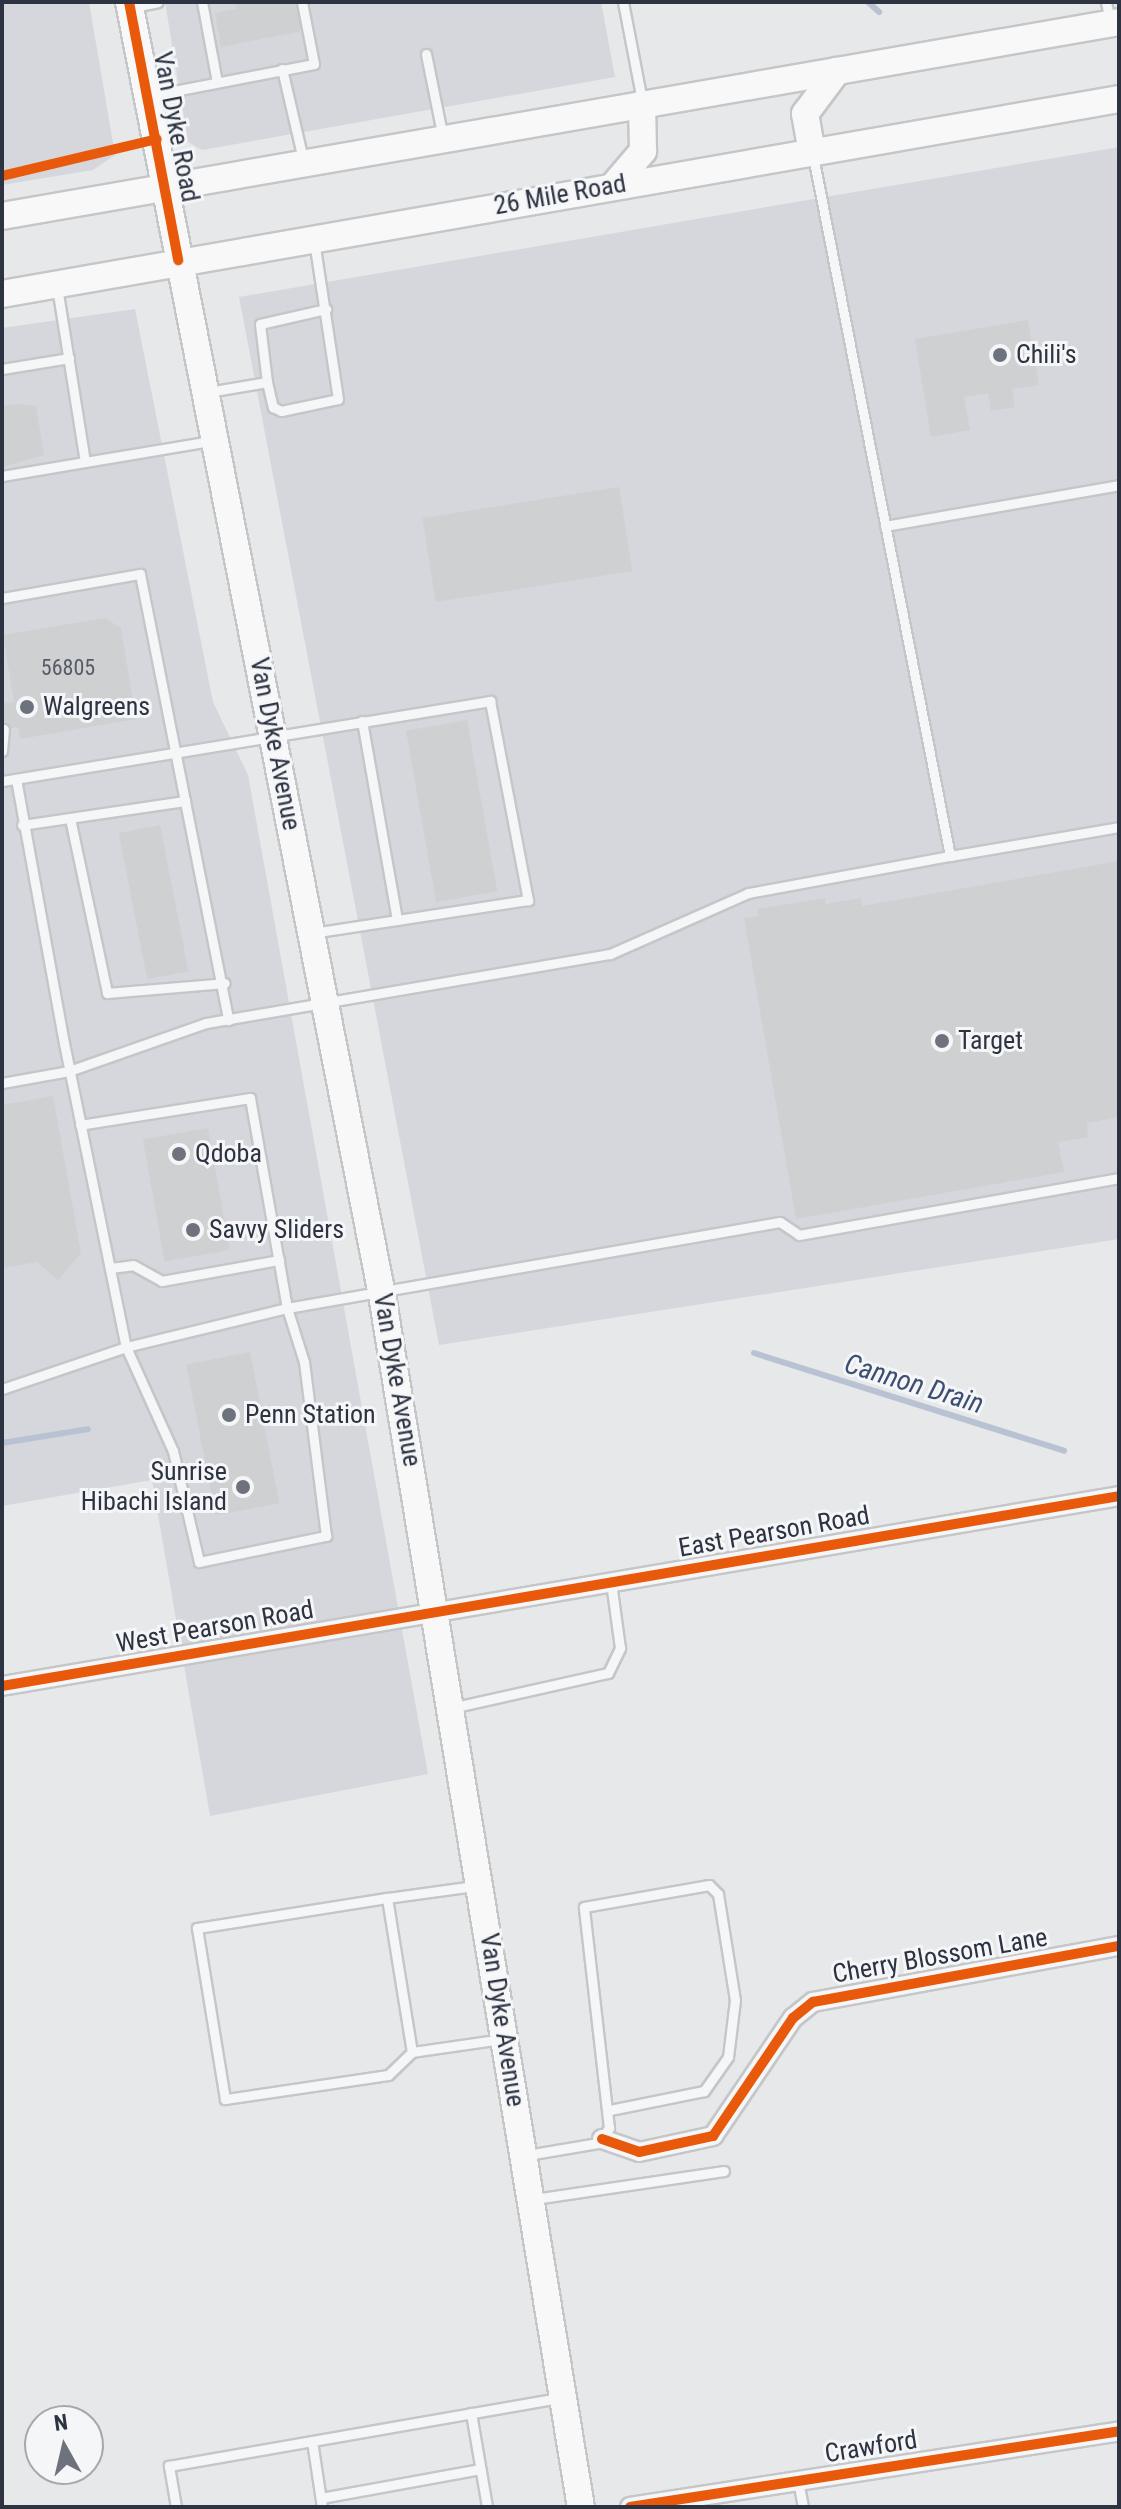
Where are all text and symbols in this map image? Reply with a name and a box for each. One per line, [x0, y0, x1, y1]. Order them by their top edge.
street label: Van Dyke Road [146, 49, 206, 205]
street label: 26 Mile Road [492, 168, 628, 222]
place label: Chili's [1016, 339, 1077, 371]
marker: Chili's [991, 346, 1009, 364]
house number: 56805 [41, 655, 95, 681]
street label: Van Dyke Avenue [243, 655, 307, 833]
place label: Walgreens [43, 691, 150, 723]
marker: Walgreens [18, 698, 36, 716]
place label: Target [958, 1025, 1023, 1057]
marker: Target [933, 1032, 951, 1050]
place label: Qdoba [195, 1138, 262, 1170]
marker: Qdoba [170, 1145, 188, 1163]
place label: Savvy Sliders [209, 1214, 344, 1246]
marker: Savvy Sliders [184, 1221, 202, 1239]
street label: Van Dyke Avenue [366, 1291, 428, 1469]
water label: Cannon Drain [840, 1347, 988, 1421]
place label: Penn Station [245, 1399, 376, 1431]
marker: Penn Station [220, 1406, 238, 1424]
place label: Sunrise Hibachi Island [81, 1456, 227, 1518]
marker: Sunrise Hibachi Island [234, 1478, 252, 1496]
street label: East Pearson Road [676, 1500, 872, 1564]
street label: West Pearson Road [114, 1594, 316, 1660]
street label: Cherry Blossom Lane [830, 1922, 1050, 1990]
street label: Van Dyke Avenue [473, 1931, 531, 2109]
north arrow [24, 2405, 104, 2485]
text: N [52, 2409, 69, 2436]
street label: Crawford [822, 2424, 920, 2470]

